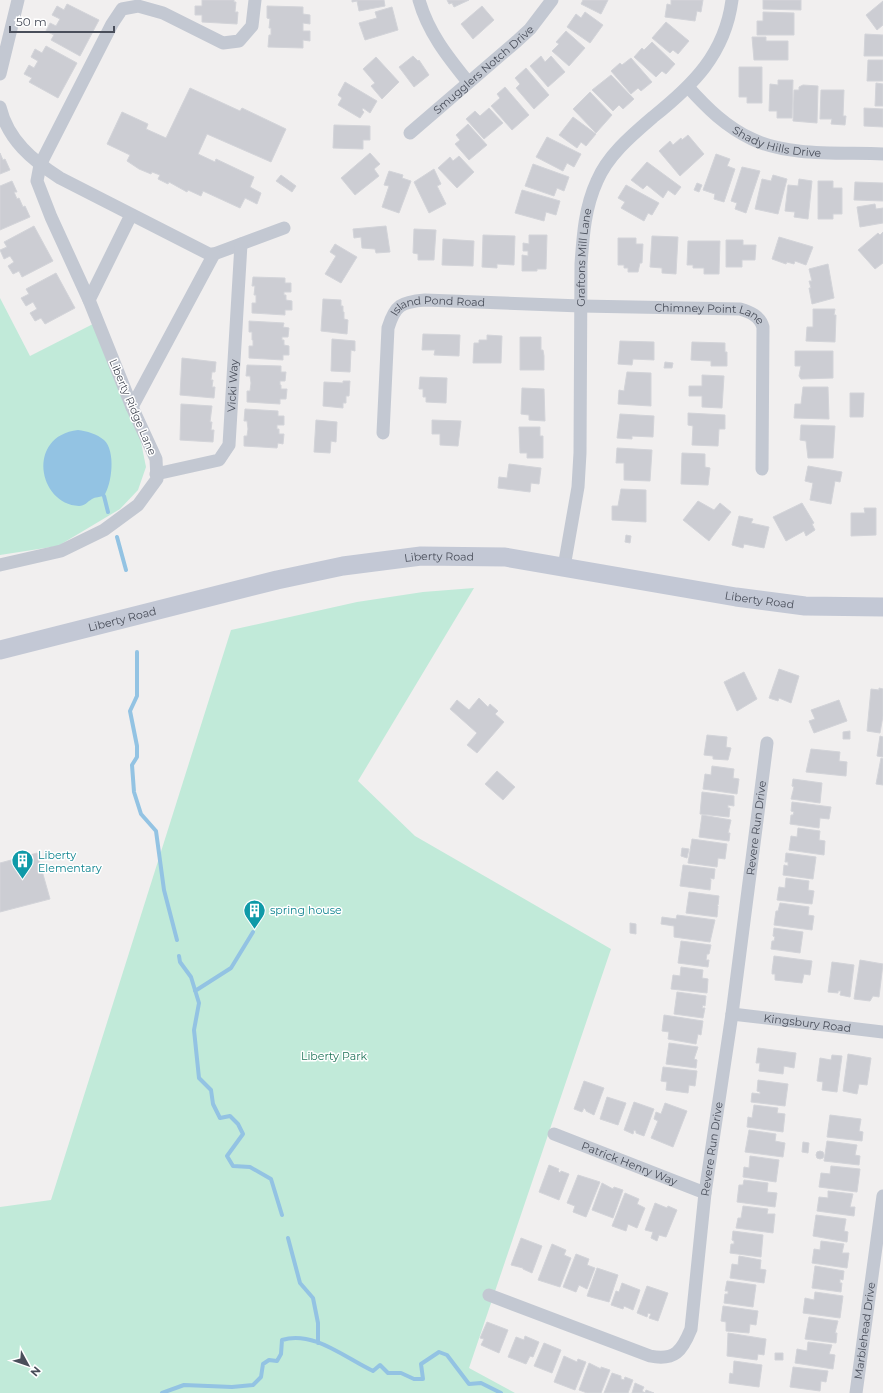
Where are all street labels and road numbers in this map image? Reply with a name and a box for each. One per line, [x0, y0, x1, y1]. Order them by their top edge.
street label: Smugglers Notch Drive [430, 22, 537, 117]
street label: Shady Hills Drive [730, 123, 822, 160]
street label: Graftons Mill Lane [574, 206, 595, 307]
street label: Island Pond Road [387, 293, 485, 318]
street label: Chimney Point Lane [654, 300, 768, 327]
street label: Liberty Ridge Lane [106, 357, 160, 458]
street label: Vicki Way [224, 359, 241, 412]
street label: Liberty Road [403, 549, 474, 565]
street label: Liberty Road [724, 588, 795, 612]
street label: Liberty Road [87, 604, 158, 634]
street label: Revere Run Drive [743, 779, 769, 876]
street label: Kingsbury Road [763, 1011, 852, 1035]
street label: Revere Run Drive [698, 1100, 726, 1197]
street label: Patrick Henry Way [580, 1138, 679, 1189]
street label: Marblehead Drive [851, 1281, 878, 1380]

